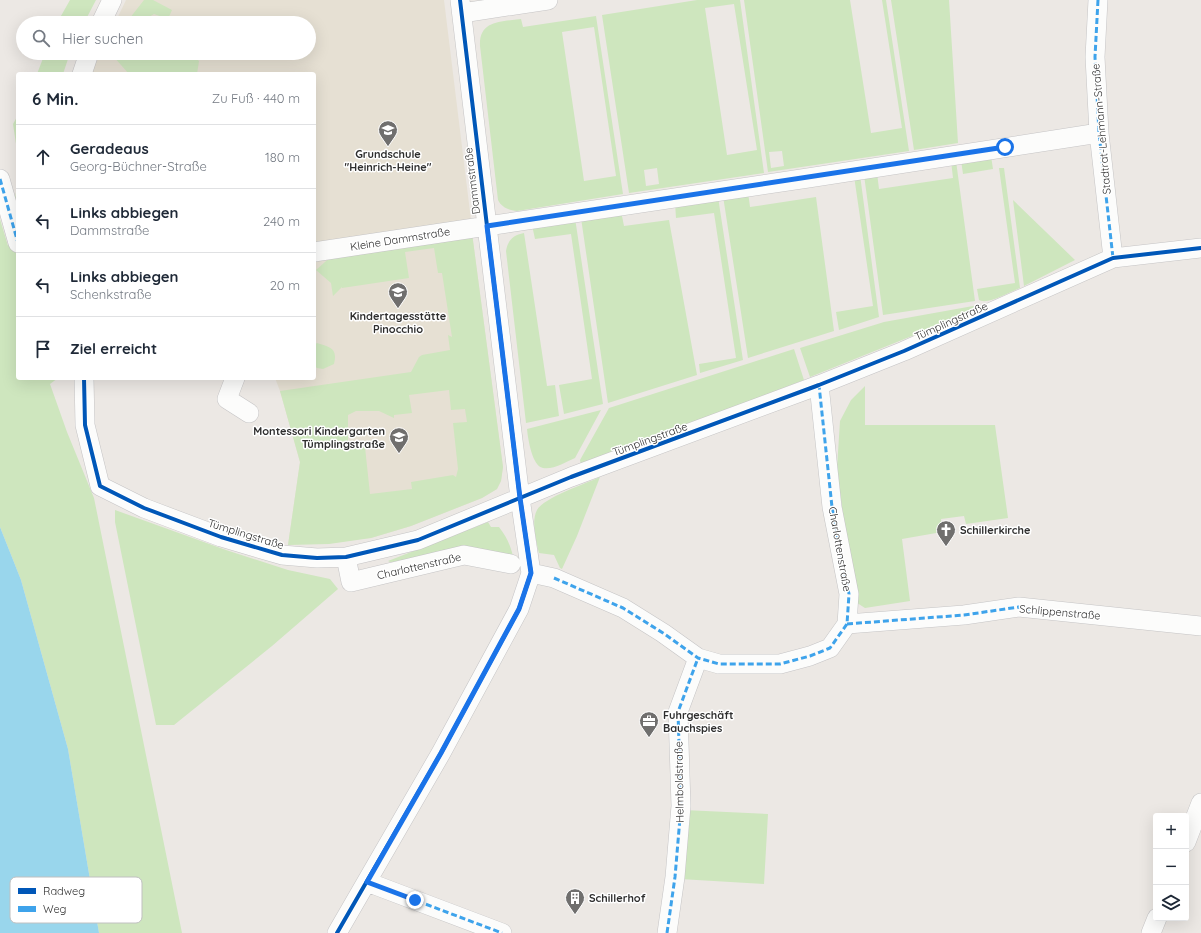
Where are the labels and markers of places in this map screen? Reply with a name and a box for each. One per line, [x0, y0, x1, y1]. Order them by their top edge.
school or university icon: Grundschule "Heinrich-Heine" [377, 119, 399, 147]
place label: Grundschule "Heinrich-Heine" [345, 147, 432, 174]
school or university icon: Kindertagesstätte Pinocchio [387, 281, 409, 309]
place label: Kindertagesstätte Pinocchio [350, 309, 447, 336]
place label: Montessori Kindergarten Tümplingstraße [253, 424, 386, 451]
school or university icon: Montessori Kindergarten Tümplingstraße [388, 426, 410, 454]
church icon: Schillerkirche [935, 519, 957, 547]
place label: Schillerkirche [960, 523, 1031, 537]
place label: Fuhrgeschäft Bauchspies [663, 708, 734, 735]
office icon: Fuhrgeschäft Bauchspies [638, 710, 660, 738]
building icon: Schillerhof [564, 887, 586, 915]
place label: Schillerhof [589, 891, 646, 905]

